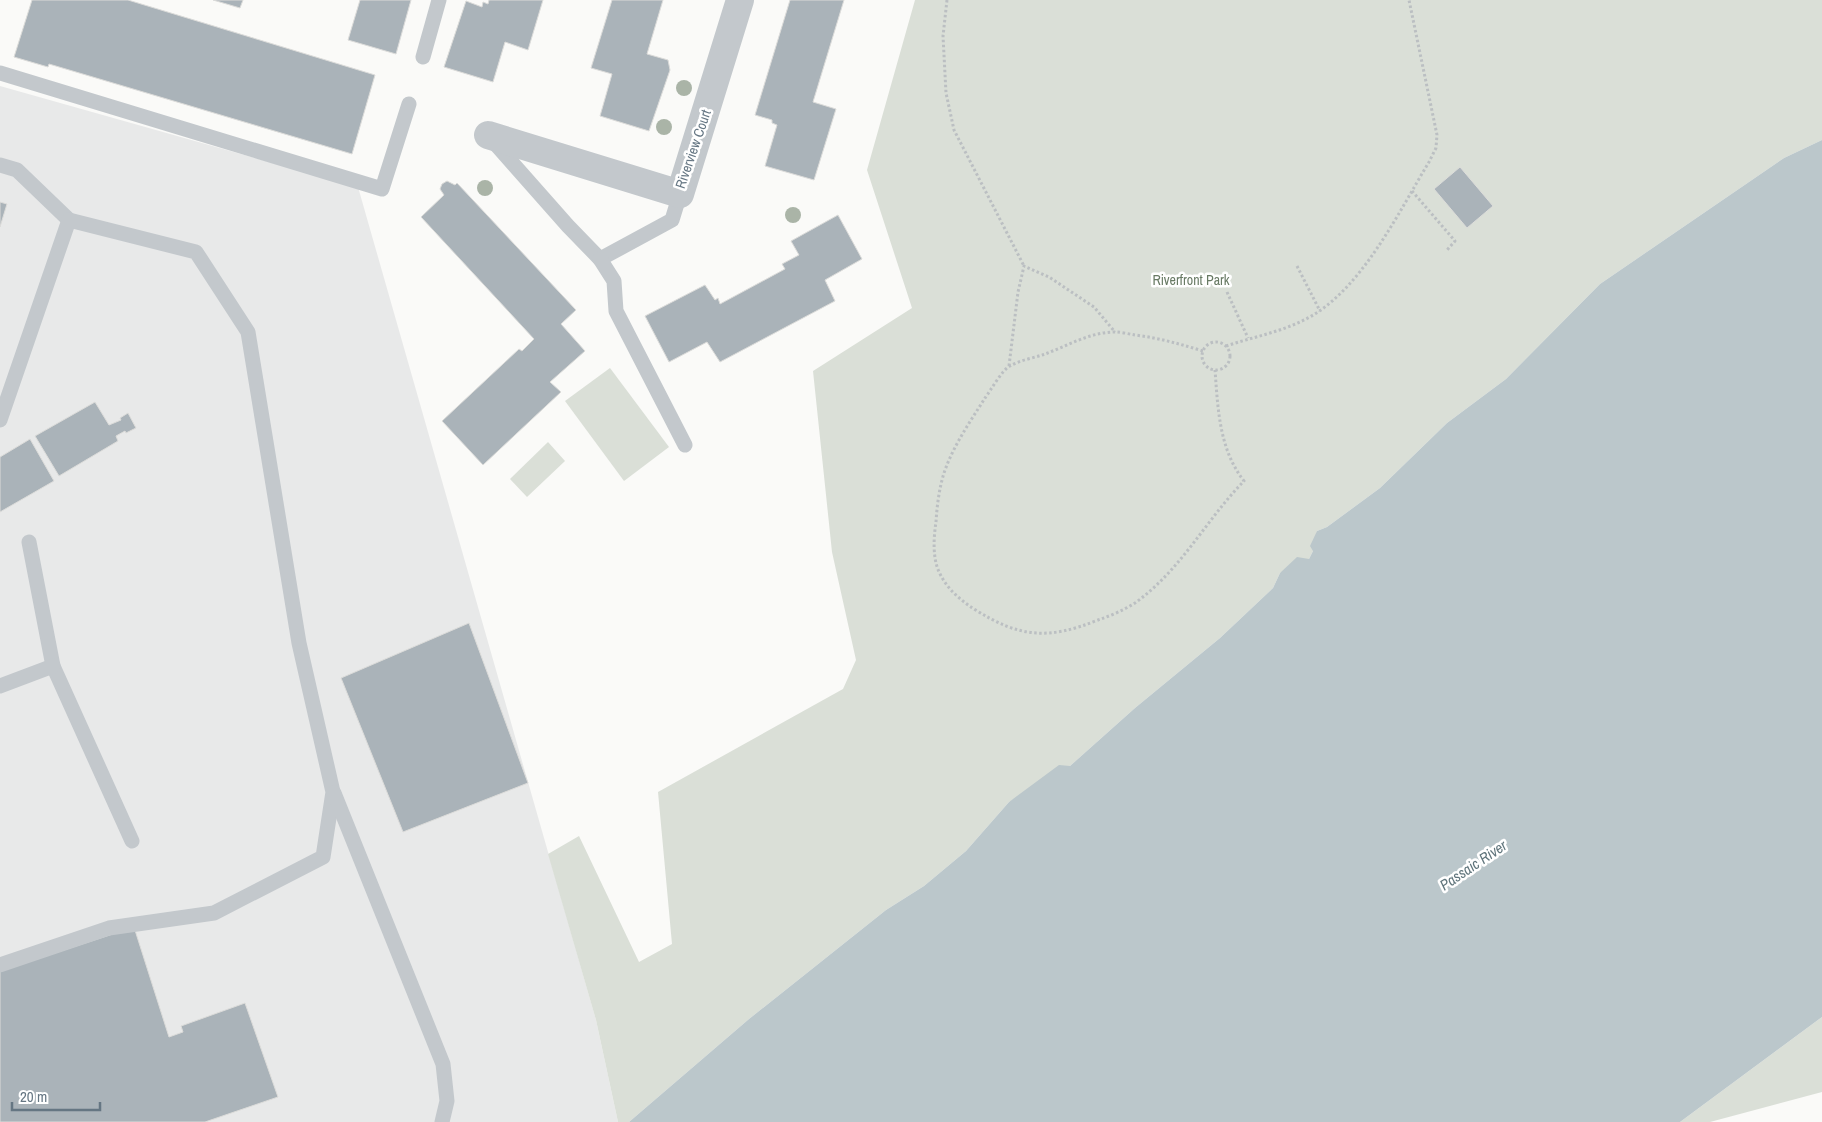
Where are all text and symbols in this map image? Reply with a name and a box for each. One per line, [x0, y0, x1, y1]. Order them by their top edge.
street label: Riverview Court [671, 107, 715, 191]
park label: Riverfront Park [1152, 271, 1230, 289]
water label: Passaic River [1435, 834, 1511, 895]
scale bar [12, 1080, 100, 1112]
text: 20 m [20, 1086, 47, 1107]

